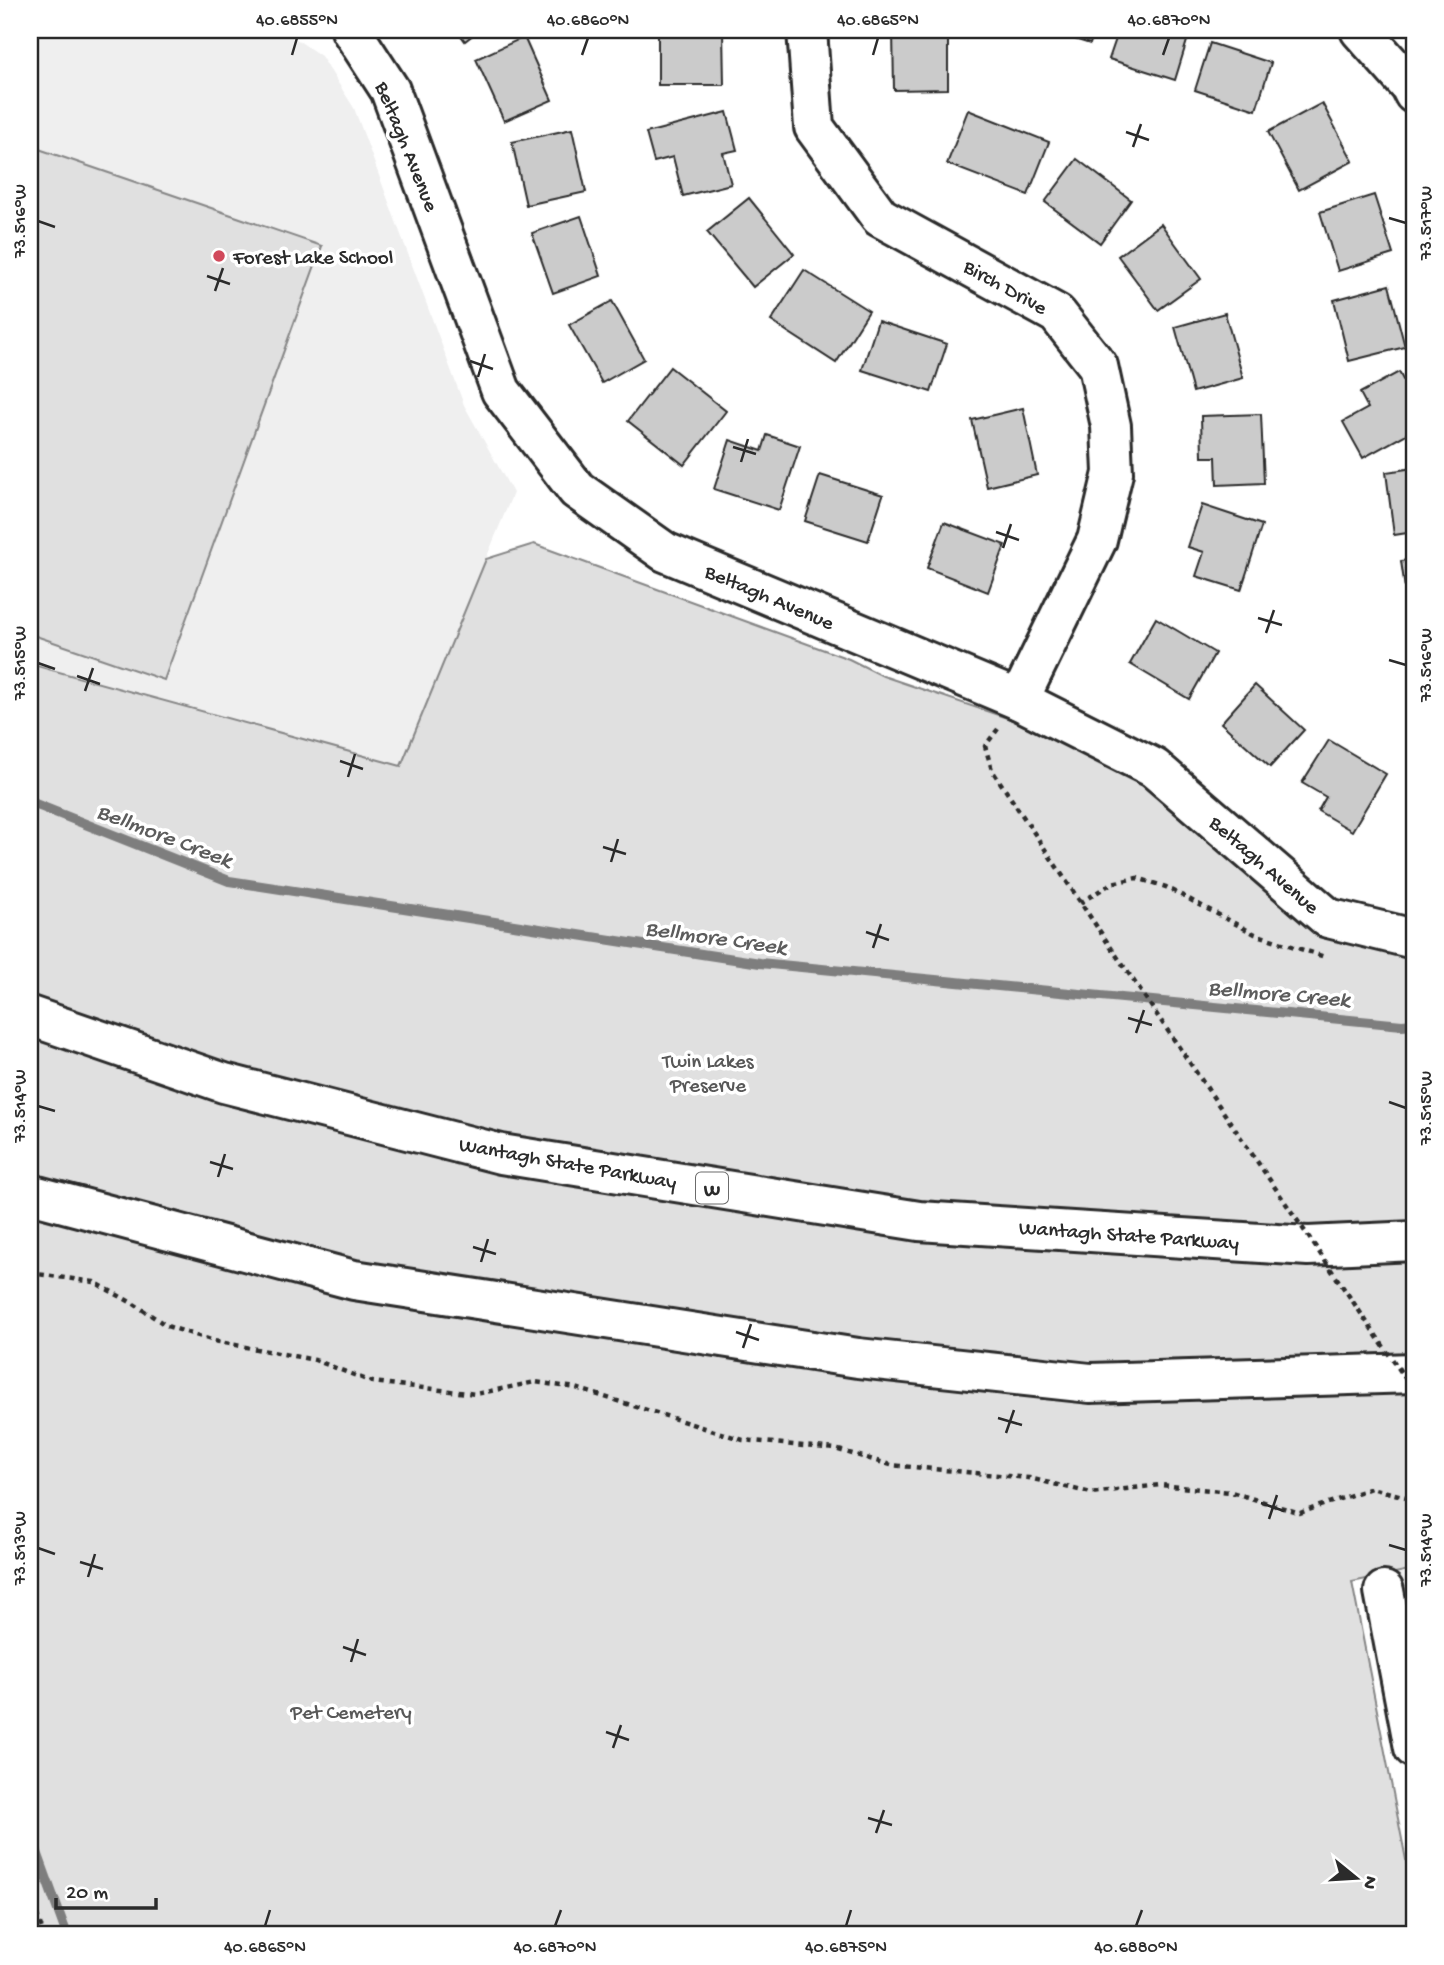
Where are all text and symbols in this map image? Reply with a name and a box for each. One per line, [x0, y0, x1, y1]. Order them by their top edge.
text: 40.6855°N [256, 11, 338, 32]
text: 40.6860°N [547, 11, 629, 32]
text: 40.6865°N [837, 11, 919, 32]
text: 40.6870°N [1128, 11, 1210, 32]
street label: Beltagh Avenue [367, 78, 443, 217]
text: 73.516°W [11, 184, 32, 259]
text: 73.517°W [1417, 186, 1438, 261]
place label: Forest Lake School [232, 247, 393, 272]
marker: Forest Lake School [211, 248, 227, 264]
street label: Birch Drive [957, 255, 1052, 323]
street label: Beltagh Avenue [699, 560, 838, 638]
text: 73.515°W [11, 626, 32, 701]
text: 73.516°W [1417, 628, 1438, 703]
water label: Bellmore Creek [93, 799, 237, 876]
street label: Beltagh Avenue [1202, 811, 1324, 922]
water label: Bellmore Creek [643, 916, 790, 963]
water label: Bellmore Creek [1207, 976, 1353, 1015]
park label: Twin Lakes Preserve [661, 1051, 755, 1100]
text: 73.514°W [11, 1069, 32, 1144]
text: 73.515°W [1417, 1071, 1438, 1146]
street label: Wantagh State Parkway [457, 1134, 678, 1197]
road number: W [696, 1172, 728, 1204]
street label: Wantagh State Parkway [1018, 1217, 1240, 1258]
text: 73.513°W [11, 1511, 32, 1586]
text: 73.514°W [1417, 1513, 1438, 1588]
park label: Pet Cemetery [289, 1702, 412, 1727]
north arrow [1322, 1842, 1392, 1912]
scale bar [56, 1867, 156, 1911]
text: N [1356, 1873, 1382, 1892]
text: 20 m [66, 1882, 108, 1907]
text: 40.6865°N [224, 1938, 306, 1959]
text: 40.6870°N [514, 1938, 596, 1959]
text: 40.6875°N [805, 1938, 887, 1959]
text: 40.6880°N [1094, 1938, 1178, 1959]

